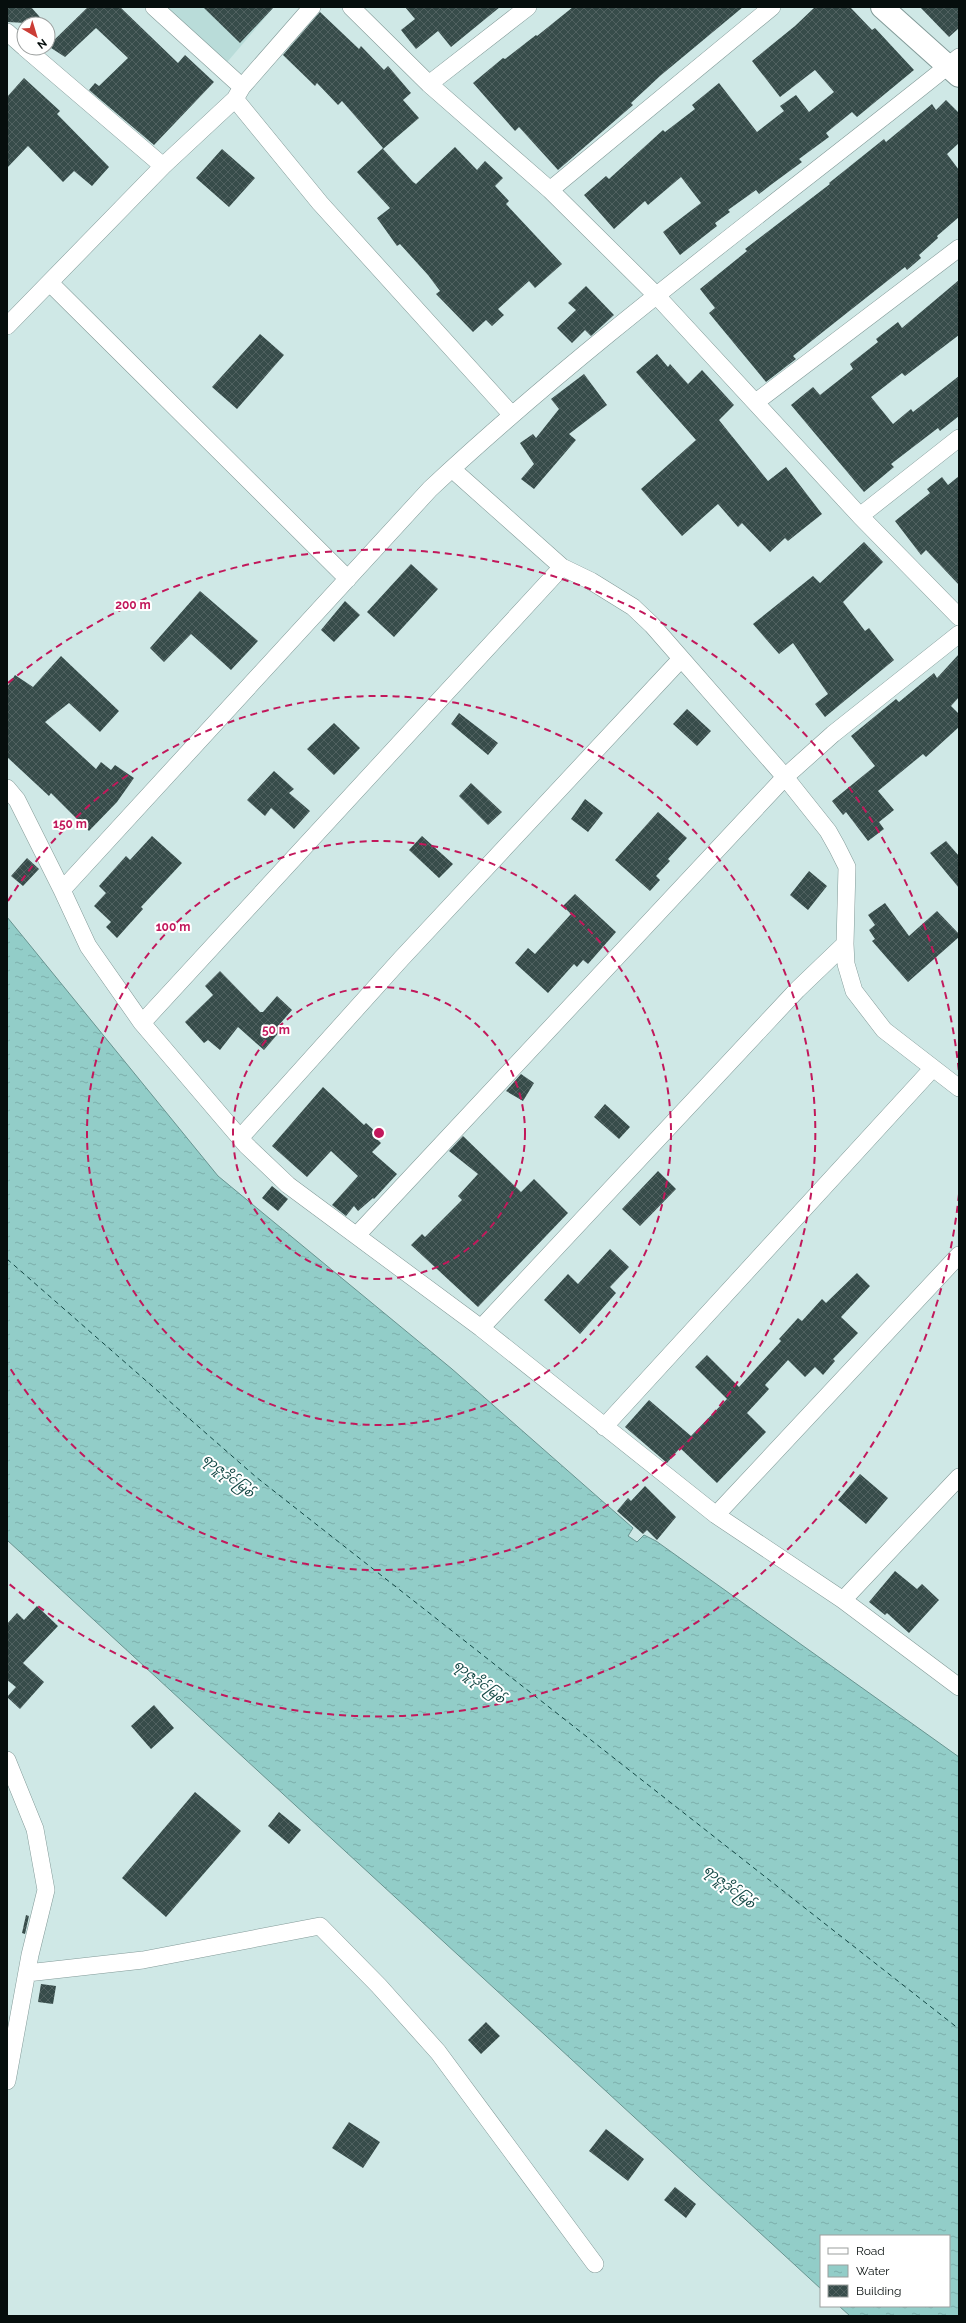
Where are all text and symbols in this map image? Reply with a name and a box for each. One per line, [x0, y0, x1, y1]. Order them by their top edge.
north arrow [16, 16, 56, 56]
text: N [35, 36, 49, 51]
text: 200 m [115, 598, 151, 612]
text: 150 m [53, 817, 87, 831]
text: 100 m [156, 920, 190, 934]
text: 50 m [262, 1023, 290, 1037]
centre of rings [372, 1126, 386, 1140]
water label: ရာဇူဒိုင်မြစ် [198, 1449, 260, 1505]
water label: ရာဇူဒိုင်မြစ် [449, 1655, 511, 1711]
water label: ရာဇူဒိုင်မြစ် [699, 1860, 761, 1916]
legend [820, 2235, 950, 2307]
text: Road [856, 2244, 885, 2258]
text: Water [856, 2264, 890, 2278]
text: Building [856, 2284, 902, 2298]

